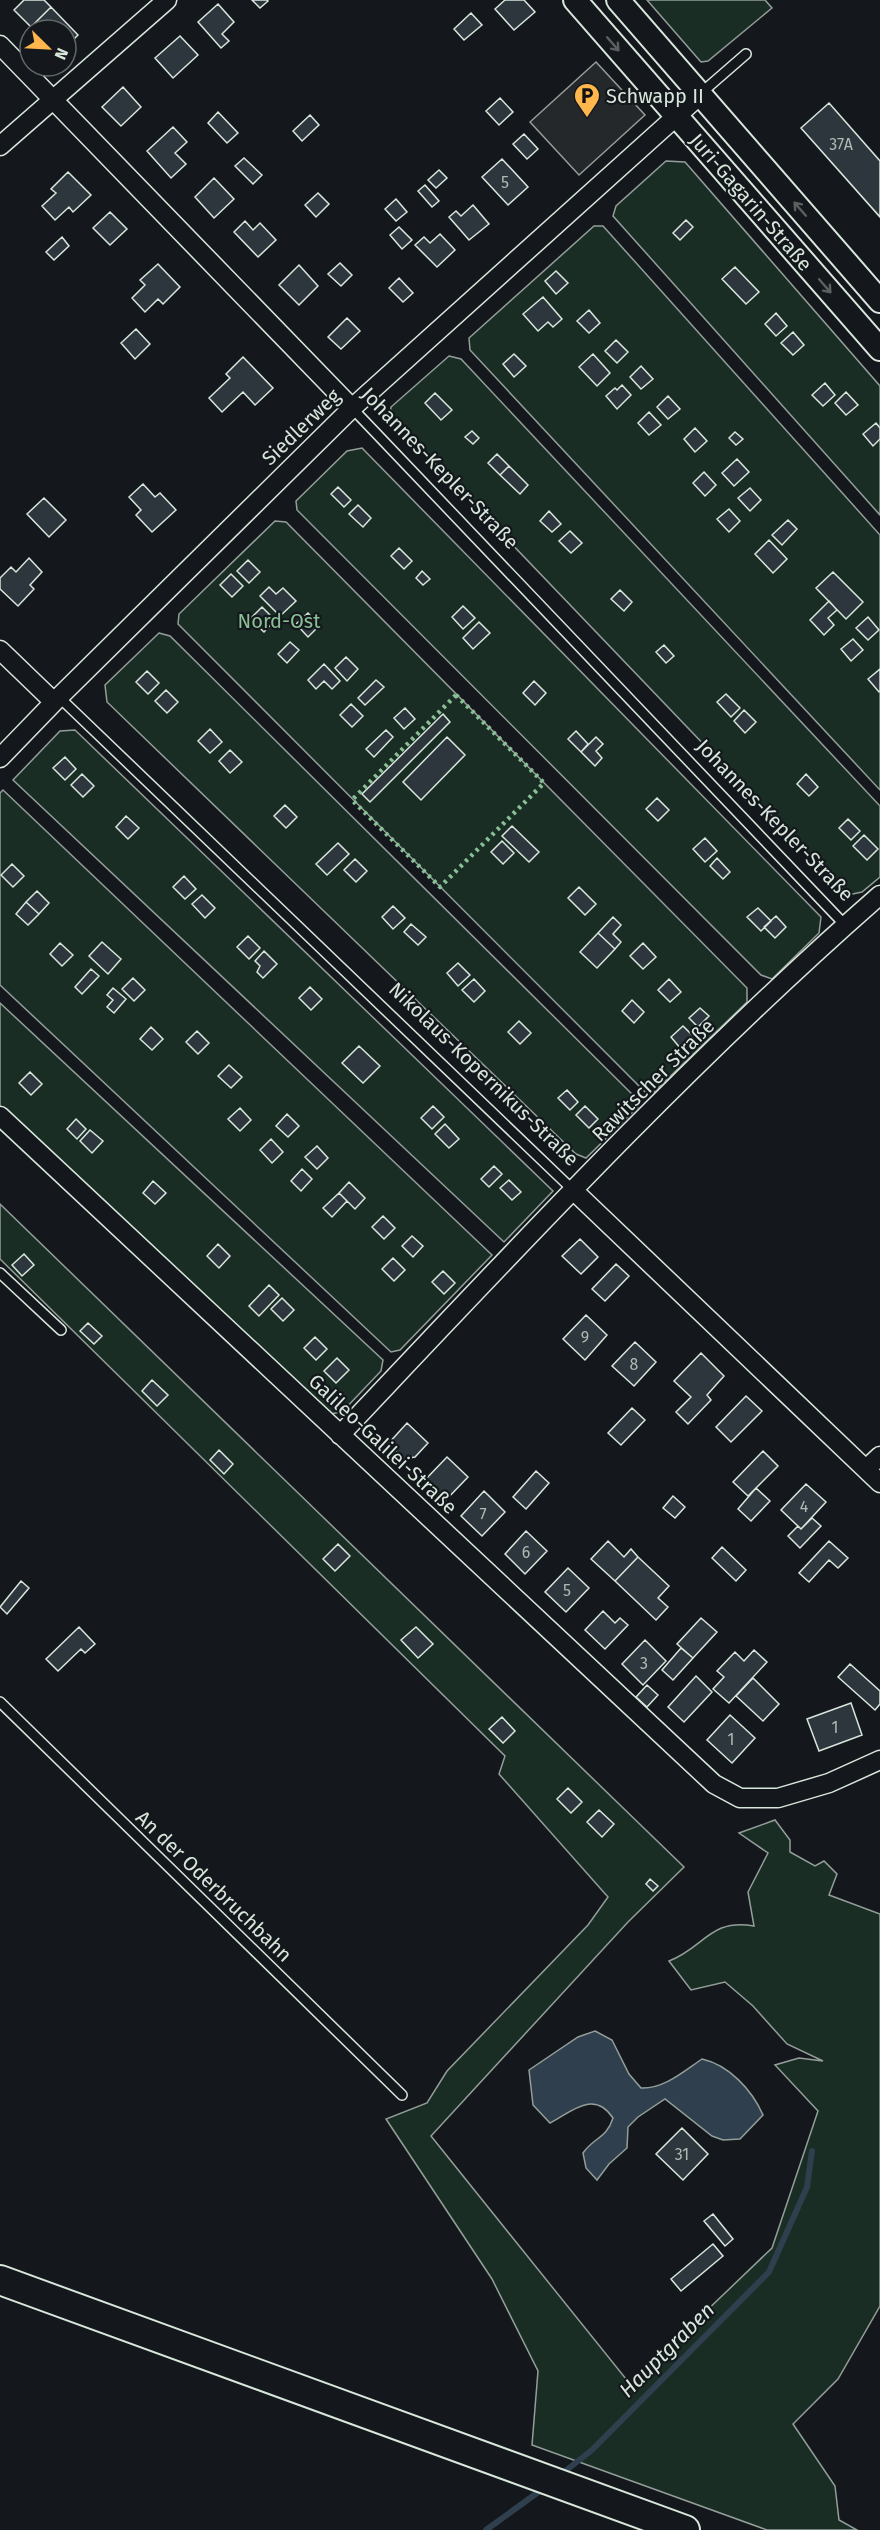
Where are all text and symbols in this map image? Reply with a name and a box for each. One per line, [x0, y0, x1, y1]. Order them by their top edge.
north arrow [18, 18, 78, 78]
one-way arrow [607, 36, 620, 52]
text: N [50, 45, 72, 63]
parking icon: Schwapp II [572, 81, 602, 119]
place label: Schwapp II [606, 84, 704, 108]
street label: Juri-Gagarin-Straße [685, 128, 817, 276]
house number: 37A [829, 135, 854, 154]
house number: 5 [501, 173, 509, 192]
one-way arrow [793, 202, 807, 217]
one-way arrow [818, 278, 832, 293]
street label: Johannes-Kepler-Straße [356, 382, 524, 554]
street label: Siedlerweg [257, 383, 346, 470]
park label: Nord-Ost [238, 609, 321, 633]
street label: Johannes-Kepler-Straße [691, 734, 859, 906]
street label: Nikolaus-Kopernikus-Straße [384, 977, 584, 1171]
street label: Rawitscher Straße [587, 1014, 719, 1146]
house number: 9 [581, 1328, 589, 1347]
house number: 8 [630, 1355, 639, 1374]
street label: Galileo-Galilei-Straße [304, 1369, 462, 1519]
house number: 4 [800, 1497, 809, 1516]
house number: 7 [479, 1505, 487, 1524]
house number: 6 [522, 1543, 530, 1562]
house number: 5 [563, 1581, 571, 1600]
house number: 3 [640, 1654, 648, 1673]
house number: 1 [832, 1718, 838, 1737]
house number: 1 [728, 1730, 734, 1749]
street label: An der Oderbruchbahn [131, 1805, 297, 1967]
house number: 31 [675, 2145, 689, 2164]
water label: Hauptgraben [614, 2297, 720, 2403]

